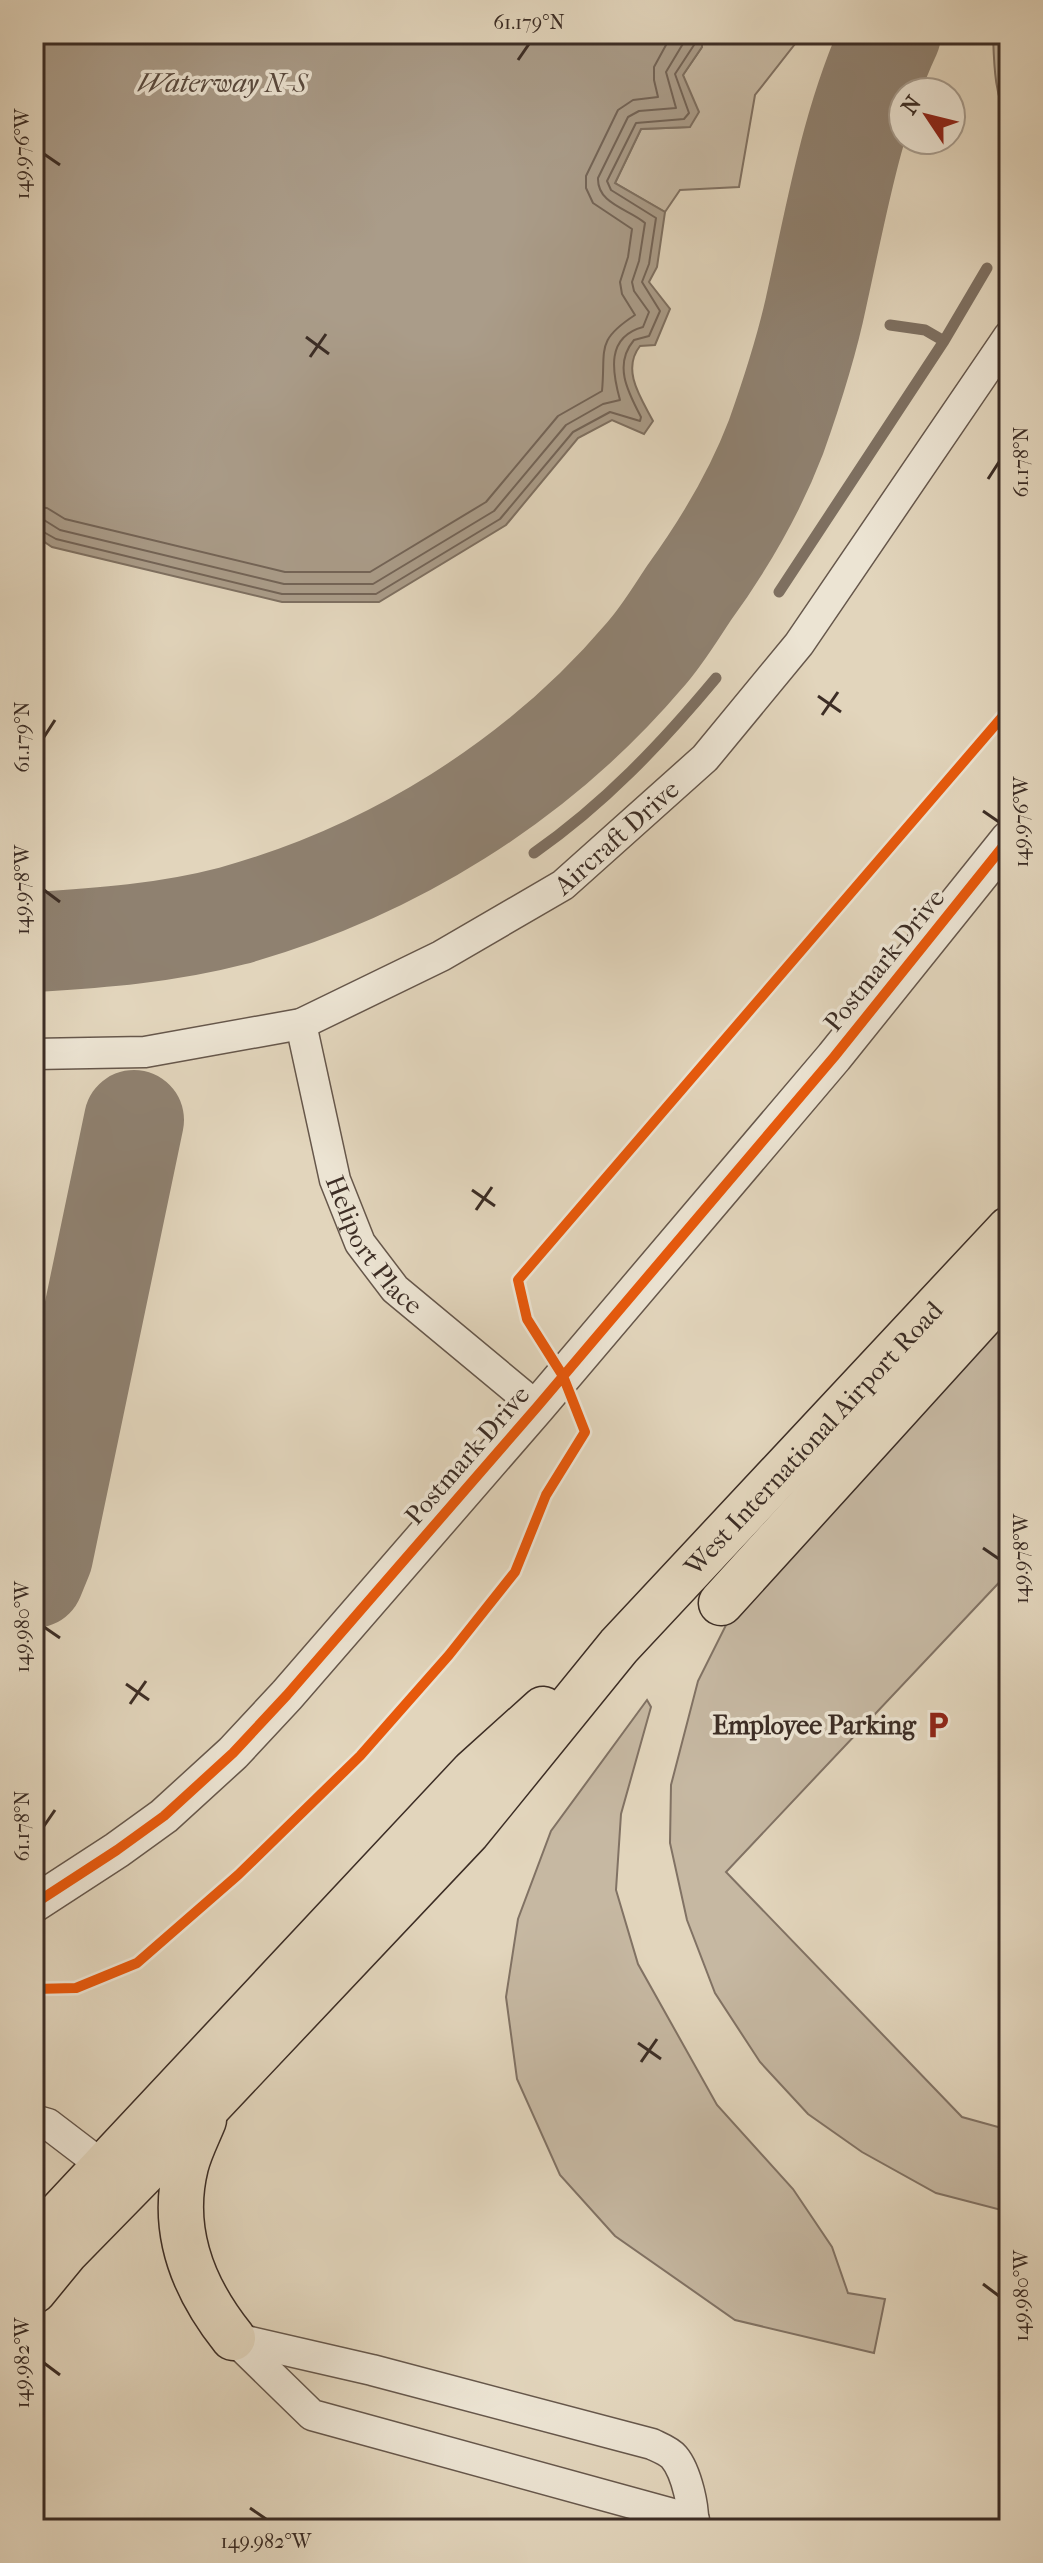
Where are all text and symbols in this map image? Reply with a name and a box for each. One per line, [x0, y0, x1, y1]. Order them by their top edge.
text: 61.179°N [493, 11, 565, 34]
water label: Waterway N-S [137, 66, 309, 99]
north arrow [887, 76, 967, 156]
text: N [896, 91, 927, 119]
text: 149.976°W [11, 107, 34, 199]
text: 61.178°N [1010, 426, 1033, 498]
text: 61.179°N [11, 701, 34, 773]
street label: Aircraft Drive [547, 774, 686, 902]
text: 149.976°W [1010, 775, 1033, 867]
text: 149.978°W [11, 844, 34, 935]
street label: Postmark Drive [818, 883, 951, 1038]
street label: Heliport Place [319, 1171, 428, 1321]
street label: West International Airport Road [678, 1294, 950, 1583]
street label: Postmark Drive [399, 1379, 536, 1531]
text: 149.978°W [1010, 1513, 1033, 1604]
text: 149.980°W [11, 1580, 34, 1673]
place label: Employee Parking [712, 1710, 917, 1741]
parking icon: Employee Parking [923, 1710, 953, 1740]
text: 61.178°N [11, 1790, 34, 1862]
text: 149.980°W [1010, 2249, 1033, 2342]
text: 149.982°W [11, 2316, 34, 2408]
text: 149.982°W [221, 2530, 313, 2553]

